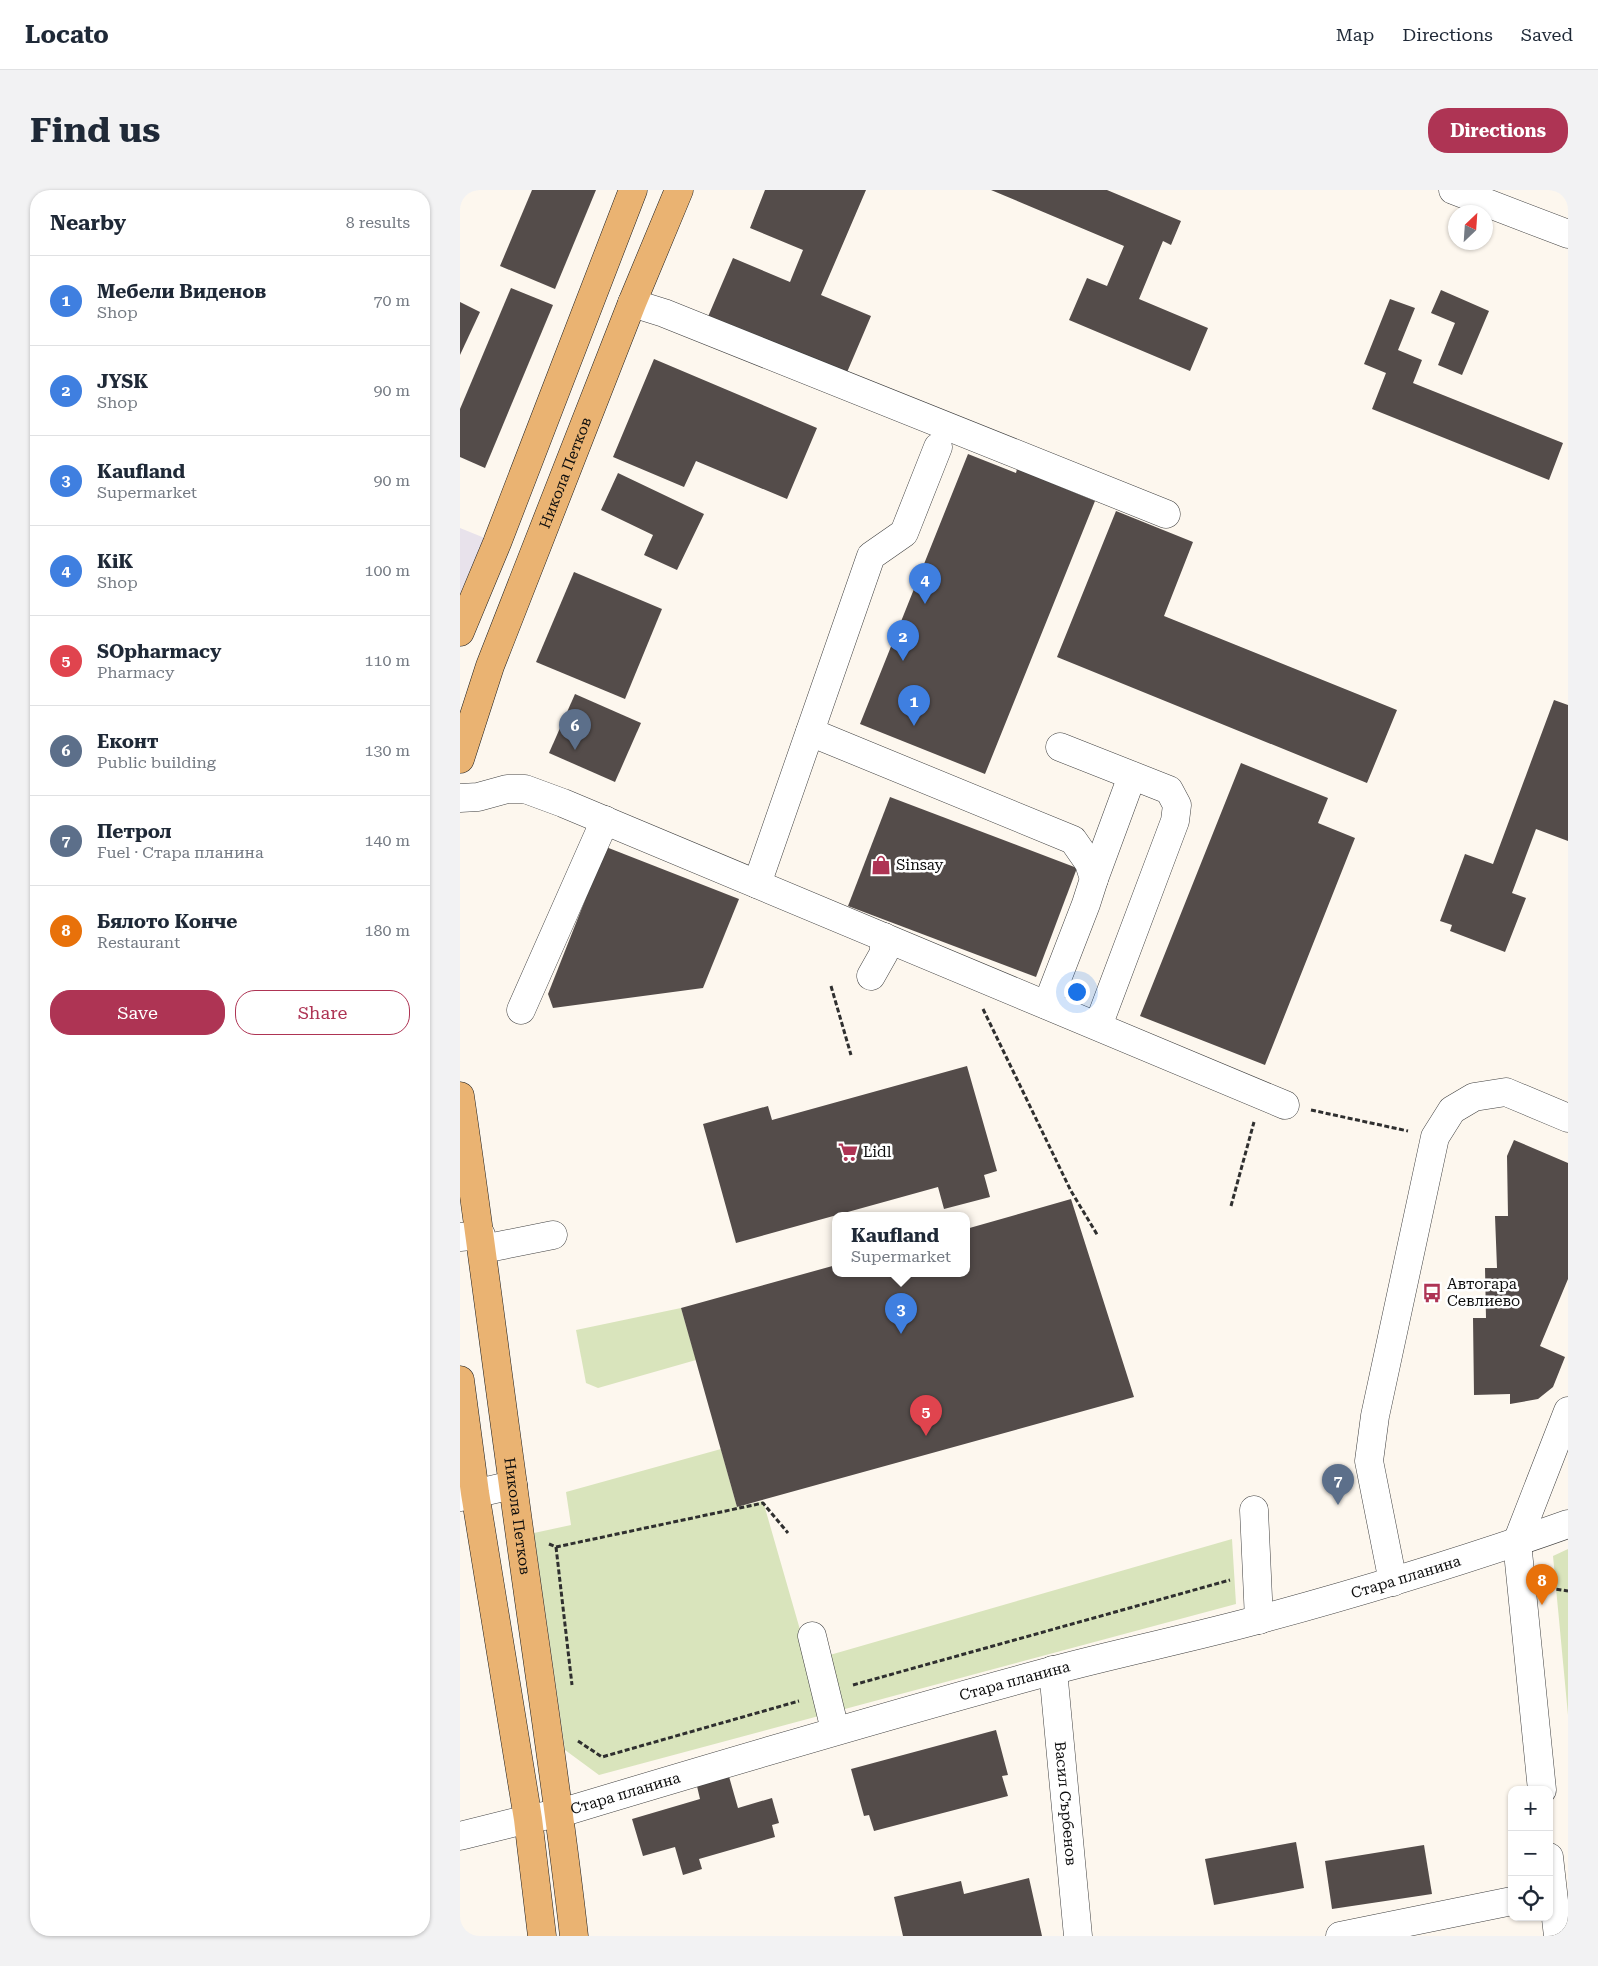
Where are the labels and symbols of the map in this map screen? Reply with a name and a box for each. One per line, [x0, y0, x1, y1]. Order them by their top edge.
north arrow [1448, 205, 1493, 250]
street label: Никола Петков [536, 415, 595, 531]
pin: 4 [909, 563, 941, 604]
pin: 2 [887, 620, 919, 661]
pin: 1 [898, 685, 930, 726]
pin: 6 [559, 709, 591, 750]
shop icon: Sinsay [870, 854, 892, 876]
place label: Sinsay [896, 856, 944, 874]
your location [1064, 979, 1090, 1005]
supermarket icon: Lidl [837, 1141, 859, 1163]
place label: Lidl [863, 1143, 892, 1161]
place label: Автогара Севлиево [1447, 1275, 1520, 1310]
bus stop icon: Автогара Севлиево [1421, 1282, 1443, 1304]
pin: 3 [885, 1293, 917, 1334]
pin: 5 [910, 1395, 942, 1436]
street label: Никола Петков [500, 1456, 534, 1576]
pin: 7 [1322, 1464, 1354, 1505]
street label: Стара планина [1349, 1552, 1463, 1602]
pin: 8 [1526, 1564, 1558, 1605]
street label: Стара планина [957, 1657, 1072, 1705]
street label: Васил Сърбенов [1051, 1740, 1080, 1866]
street label: Стара планина [568, 1768, 683, 1818]

